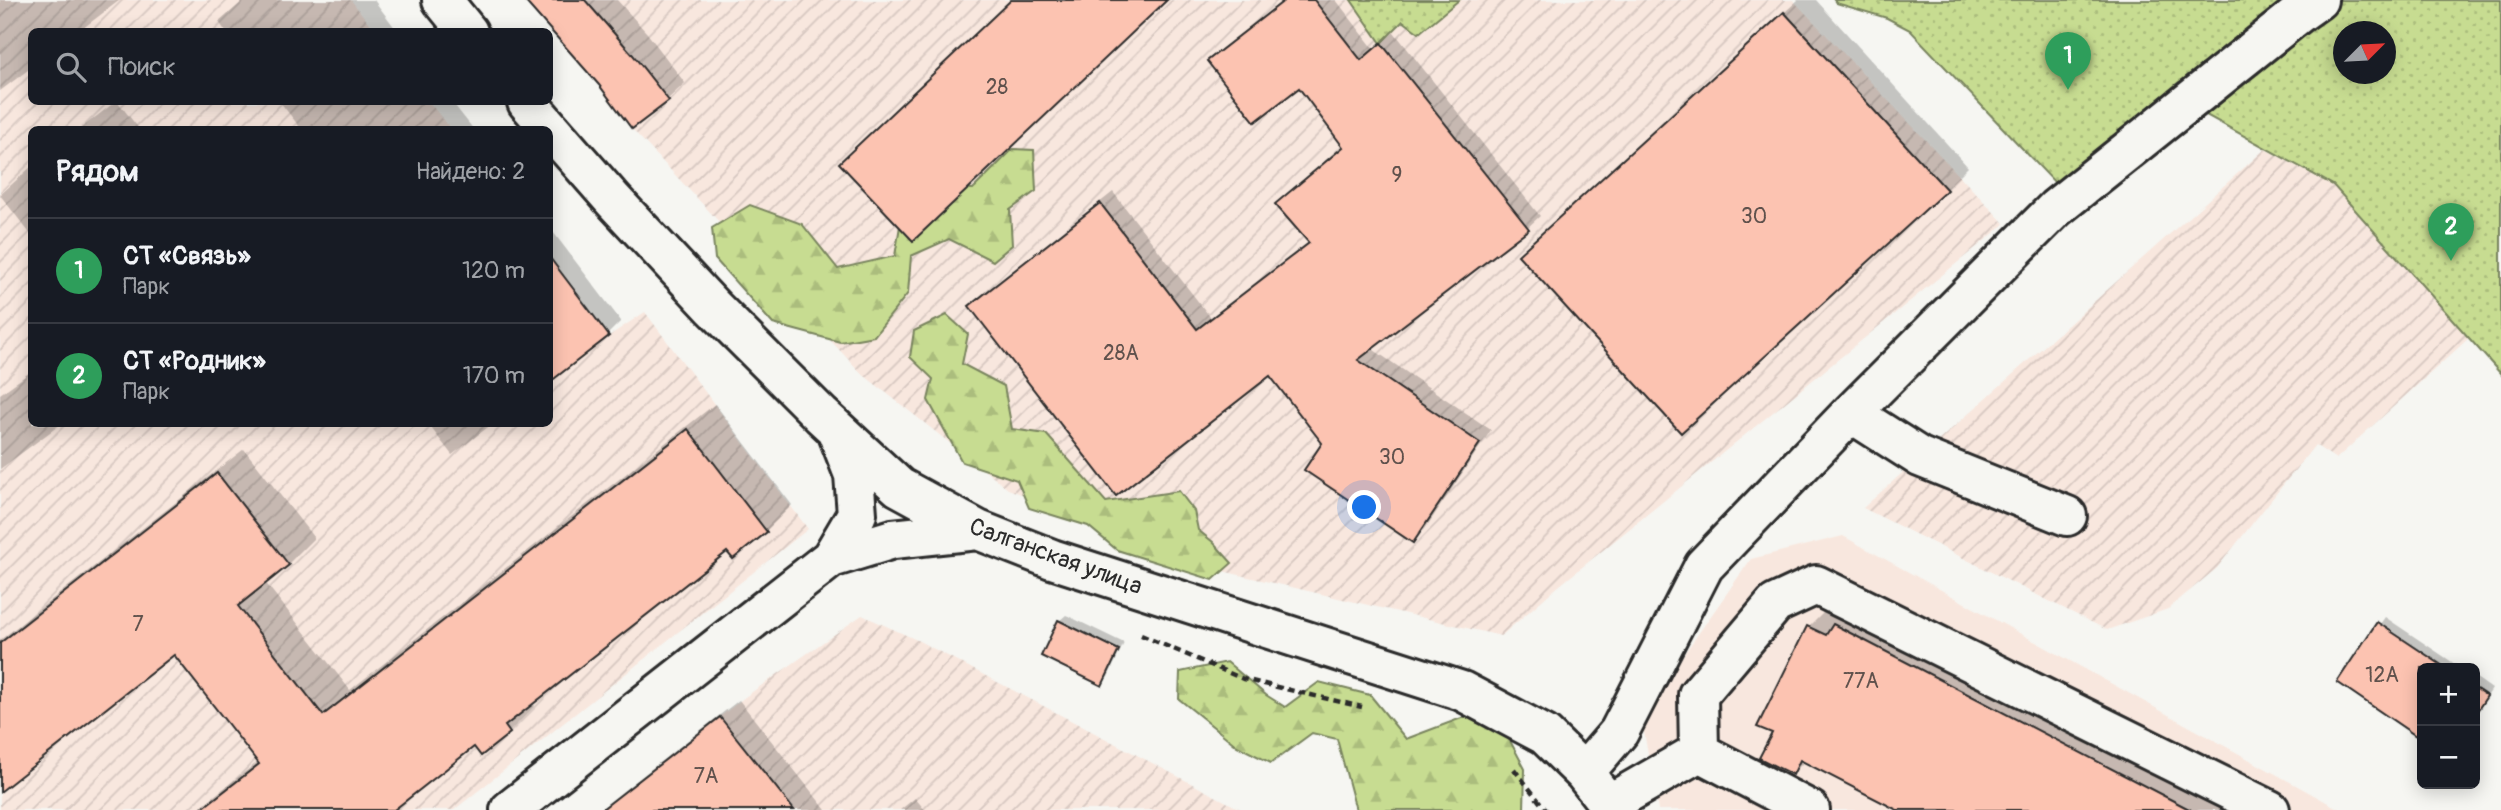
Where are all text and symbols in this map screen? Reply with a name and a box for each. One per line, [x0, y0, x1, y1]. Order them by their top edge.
north arrow [2333, 21, 2396, 84]
search box [28, 28, 553, 105]
pin: 1 [2045, 32, 2091, 90]
icon: search [52, 48, 90, 86]
text: Поиск [108, 51, 176, 83]
house number: 28 [986, 74, 1008, 101]
text: Рядом [56, 153, 139, 190]
text: Найдено: 2 [416, 157, 525, 186]
house number: 9 [1392, 162, 1402, 189]
house number: 30 [1741, 203, 1767, 230]
pin: 2 [2428, 203, 2474, 261]
text: СТ «Связь» [123, 240, 251, 272]
text: 1 [75, 256, 84, 285]
text: 120 m [462, 256, 525, 285]
text: Парк [123, 272, 170, 301]
house number: 28А [1103, 340, 1139, 367]
text: СТ «Родник» [123, 345, 266, 377]
text: 2 [73, 361, 85, 390]
text: 170 m [463, 361, 525, 390]
text: Парк [123, 377, 170, 406]
house number: 30 [1379, 444, 1405, 471]
your location [1347, 490, 1381, 524]
street label: Салганская улица [965, 512, 1146, 601]
house number: 7 [132, 611, 144, 638]
house number: 12А [2365, 662, 2399, 689]
map controls [2417, 663, 2480, 789]
button: + [2417, 663, 2480, 726]
house number: 77А [1843, 668, 1879, 695]
button: − [2417, 726, 2480, 789]
house number: 7А [694, 763, 718, 790]

